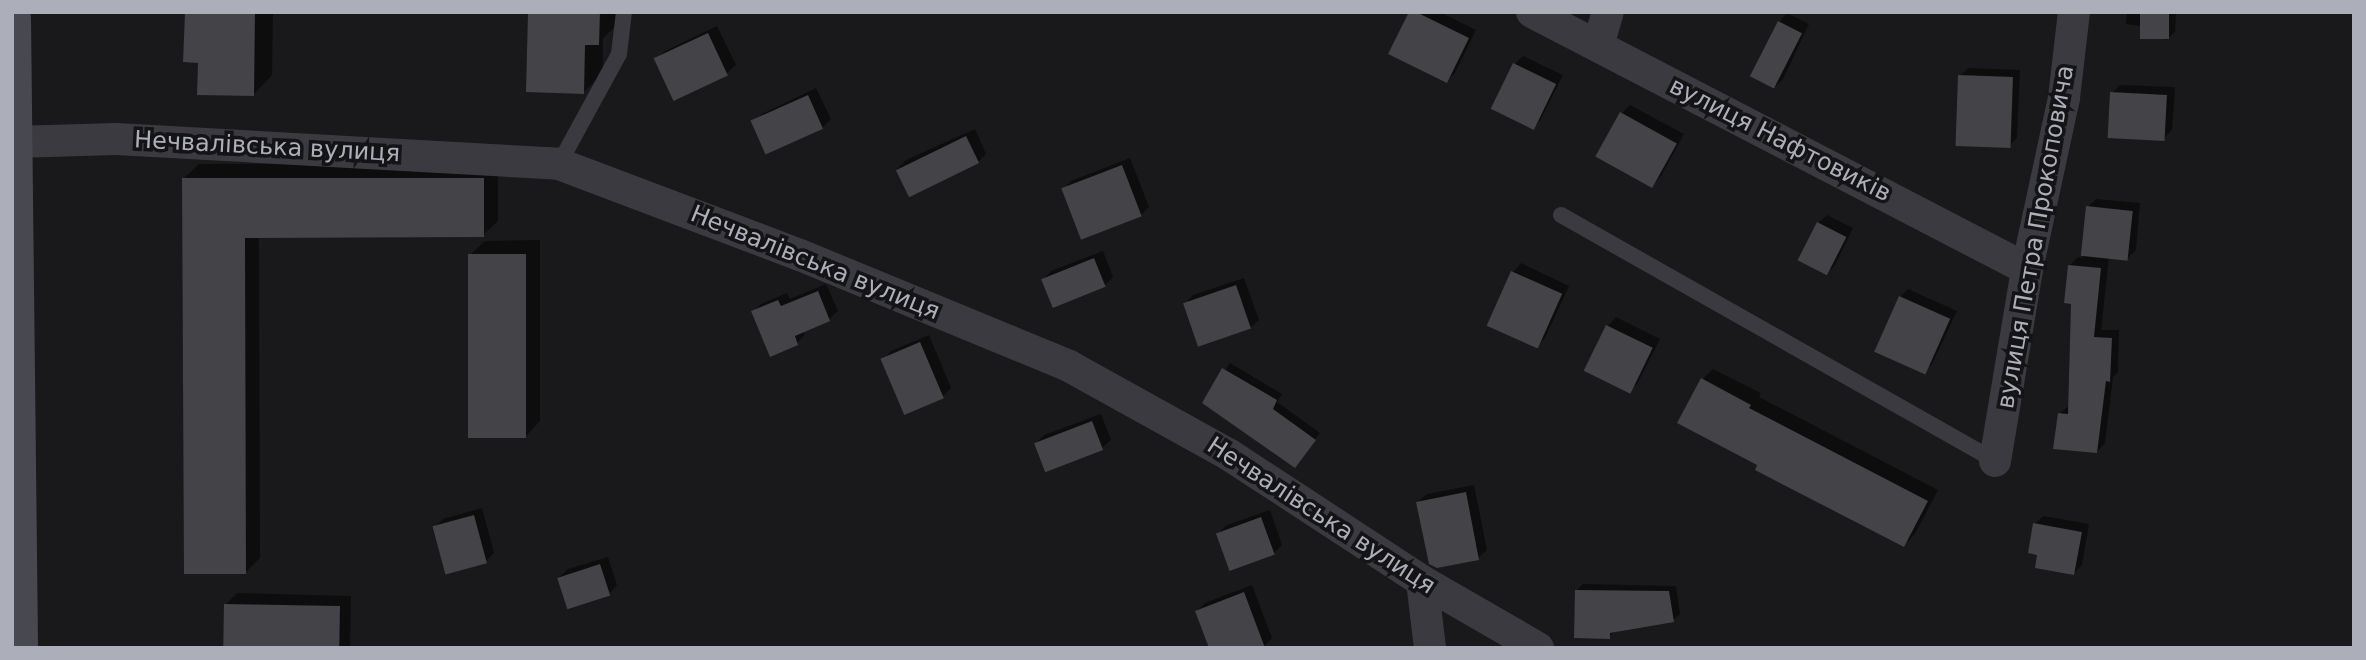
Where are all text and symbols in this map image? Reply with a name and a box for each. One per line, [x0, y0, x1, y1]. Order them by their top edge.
street label: вулиця Петра Прокоповича [1992, 63, 2080, 411]
street label: вулиця Нафтовиків [1664, 72, 1896, 208]
street label: Нечвалівська вулиця [133, 126, 401, 168]
street label: Нечвалівська вулиця [686, 200, 944, 326]
street label: Нечвалівська вулиця [1202, 431, 1440, 601]

